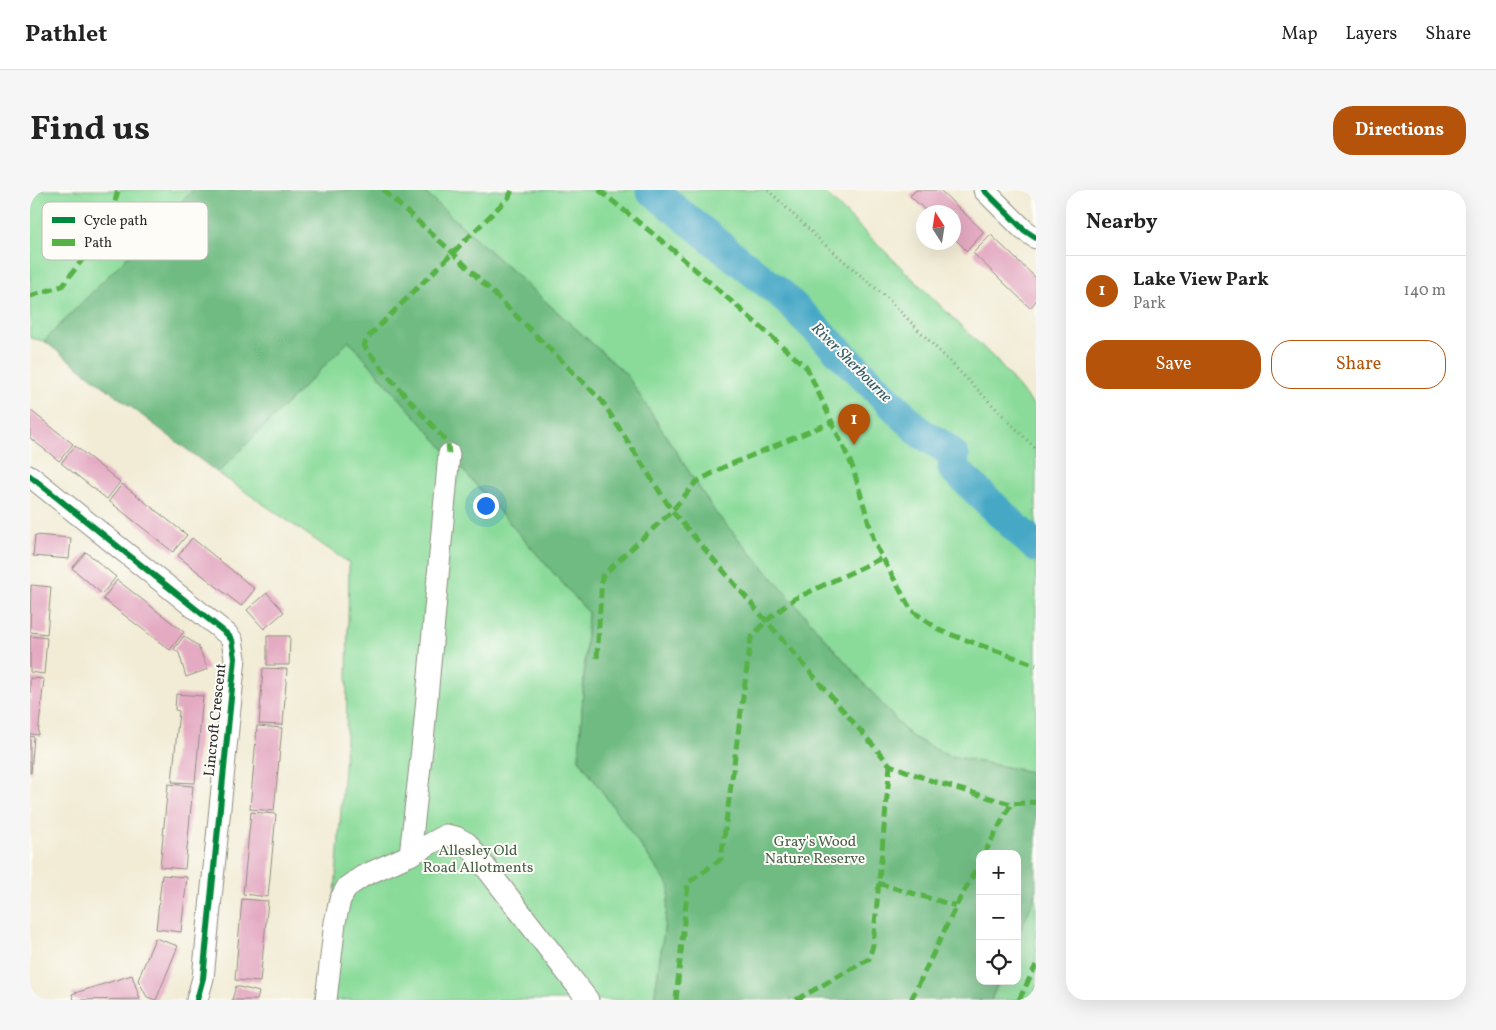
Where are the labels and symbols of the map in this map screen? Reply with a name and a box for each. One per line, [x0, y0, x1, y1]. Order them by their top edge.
legend [42, 202, 208, 260]
north arrow [916, 205, 961, 250]
text: Cycle path [84, 212, 148, 231]
text: Path [84, 234, 112, 253]
water label: River Sherbourne [806, 318, 896, 408]
pin: 1 [838, 404, 870, 445]
your location [473, 493, 499, 519]
street label: Lincroft Crescent [200, 662, 232, 778]
park label: Gray's Wood Nature Reserve [765, 832, 865, 870]
park label: Allesley Old Road Allotments [423, 841, 533, 879]

